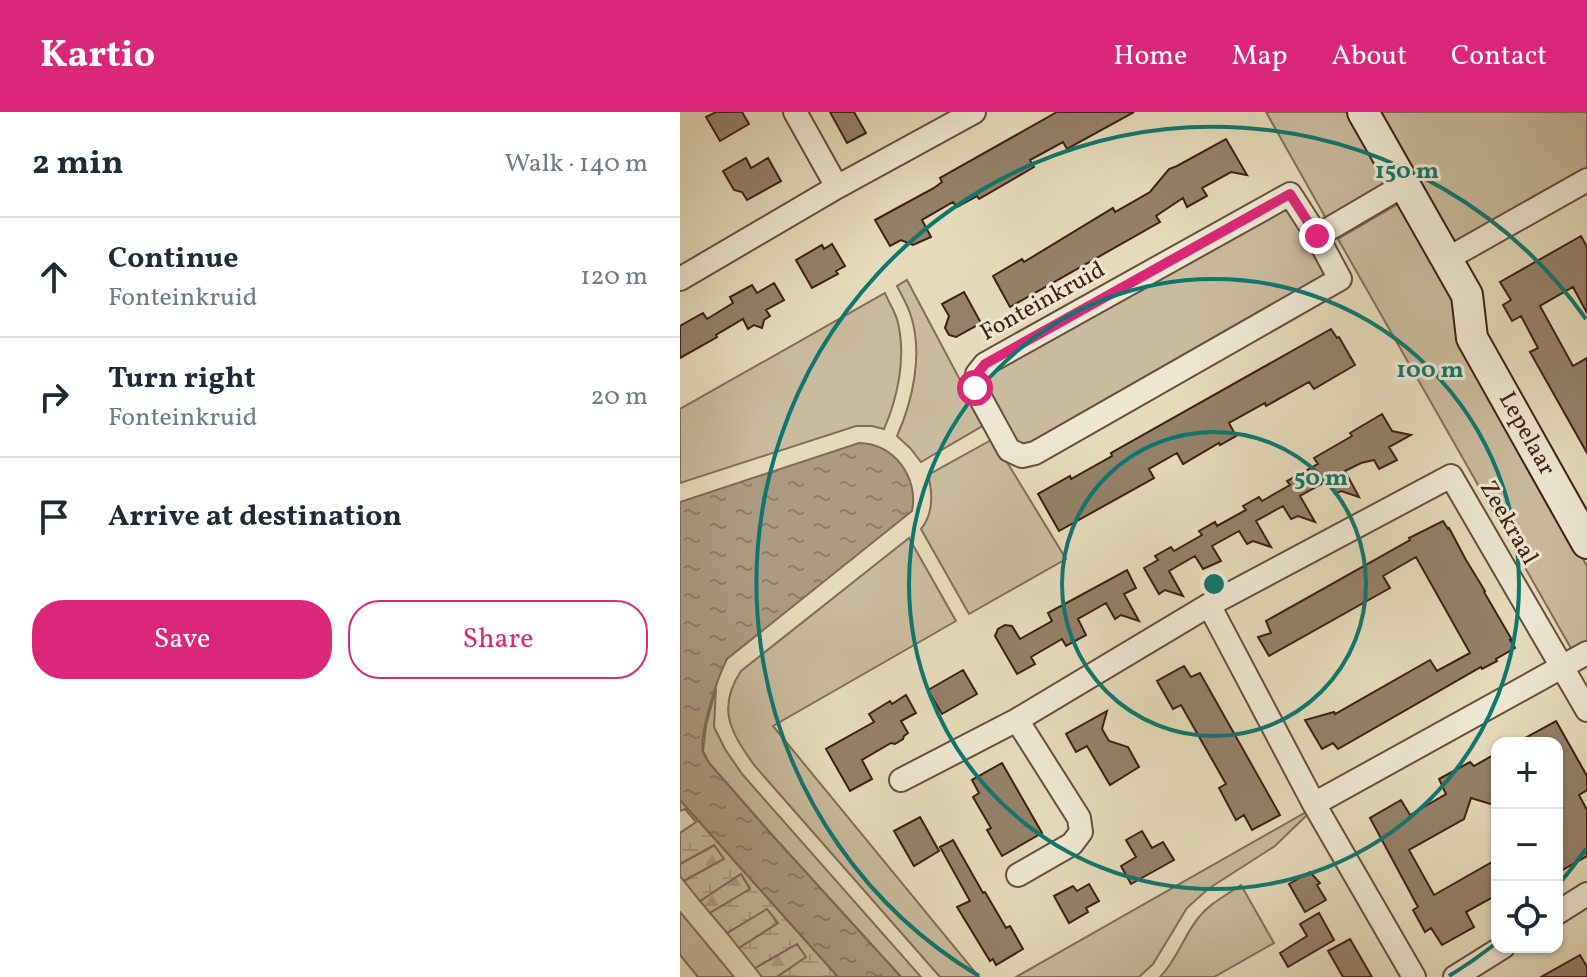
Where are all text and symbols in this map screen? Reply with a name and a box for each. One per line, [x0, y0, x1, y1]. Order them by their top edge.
text: Kartio [40, 30, 155, 83]
text: Home [1113, 37, 1187, 76]
text: Map [1231, 37, 1287, 76]
text: About [1331, 37, 1407, 76]
text: Contact [1451, 37, 1547, 76]
text: 2 min [32, 141, 124, 188]
text: Walk · 140 m [504, 146, 648, 182]
text: 150 m [1375, 155, 1439, 189]
route end [1299, 218, 1335, 254]
text: Continue [108, 238, 239, 280]
street label: Fonteinkruid [974, 254, 1112, 350]
icon: ahead [32, 255, 76, 299]
text: 120 m [580, 259, 648, 295]
text: Fonteinkruid [108, 280, 257, 316]
text: 100 m [1396, 354, 1464, 388]
text: Turn right [108, 358, 256, 400]
route start [957, 370, 993, 406]
icon: right [32, 375, 76, 419]
text: 20 m [590, 379, 648, 415]
street label: Lepelaar [1489, 386, 1563, 482]
text: Fonteinkruid [108, 400, 257, 436]
text: 50 m [1294, 462, 1348, 496]
street label: Zeekraal [1470, 475, 1546, 571]
icon: arrive [32, 495, 76, 539]
text: Arrive at destination [108, 496, 402, 538]
centre of rings [1200, 570, 1228, 598]
button: Save [32, 600, 332, 679]
button: Share [348, 600, 648, 679]
map controls [1491, 737, 1563, 953]
button: + [1491, 737, 1563, 809]
button: − [1491, 809, 1563, 881]
button: locate [1491, 881, 1563, 953]

